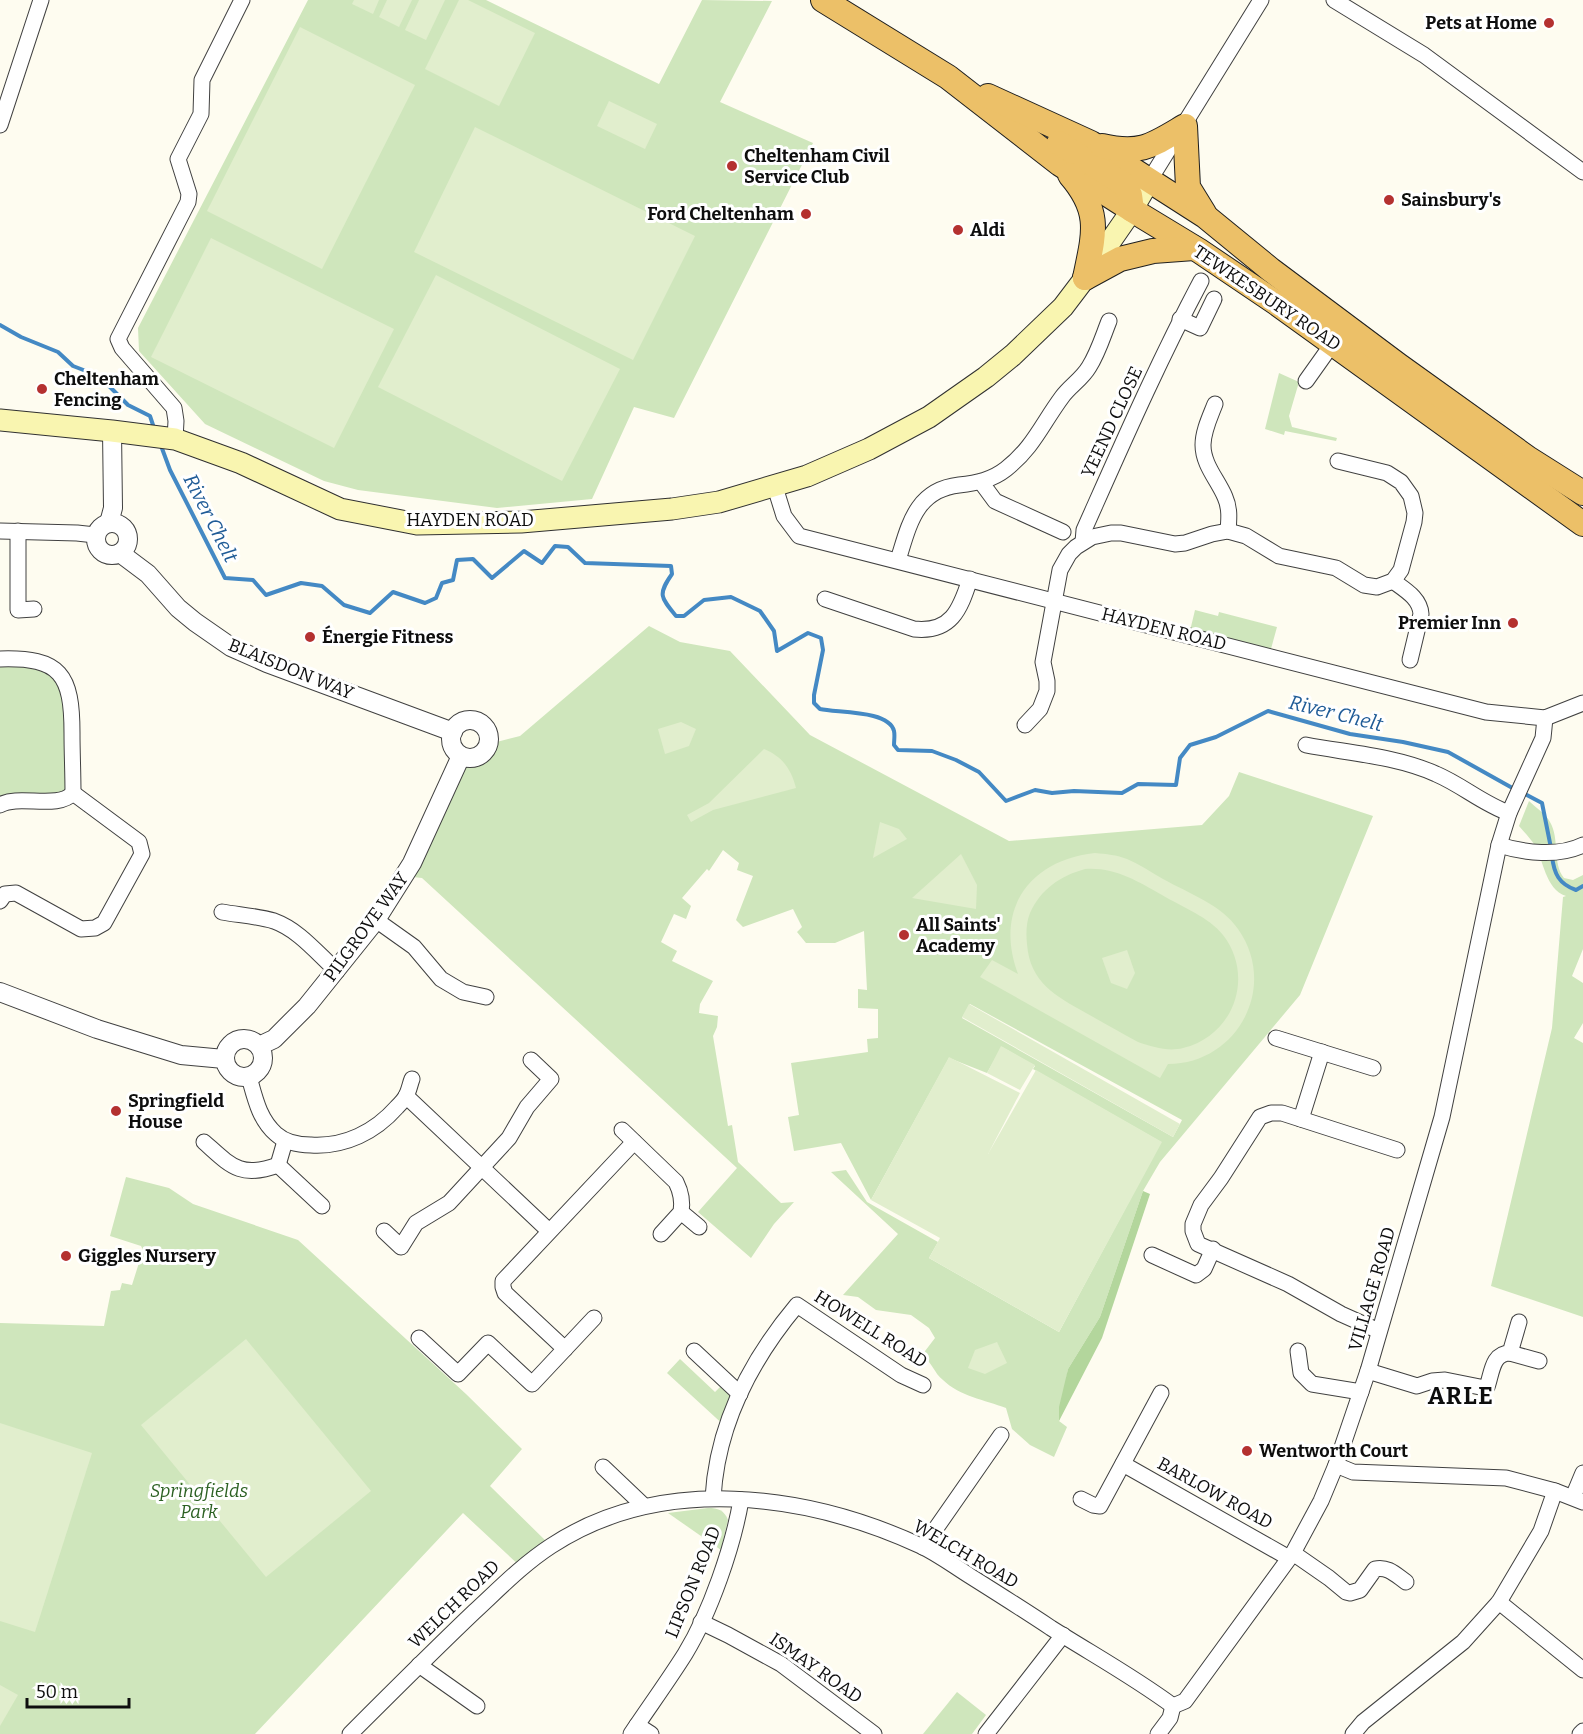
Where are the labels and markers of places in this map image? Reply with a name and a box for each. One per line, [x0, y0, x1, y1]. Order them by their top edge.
place label: Pets at Home [1425, 12, 1537, 34]
marker: Pets at Home [1542, 16, 1556, 30]
place label: Cheltenham Civil Service Club [744, 145, 890, 188]
marker: Cheltenham Civil Service Club [725, 159, 739, 173]
place label: Sainsbury's [1401, 189, 1501, 211]
marker: Sainsbury's [1382, 193, 1396, 207]
place label: Ford Cheltenham [647, 203, 794, 225]
marker: Ford Cheltenham [799, 207, 813, 221]
place label: Aldi [970, 219, 1005, 241]
marker: Aldi [951, 223, 965, 237]
place label: Cheltenham Fencing [54, 368, 159, 411]
marker: Cheltenham Fencing [35, 382, 49, 396]
place label: Premier Inn [1398, 612, 1501, 634]
marker: Premier Inn [1506, 616, 1520, 630]
place label: Énergie Fitness [322, 625, 454, 648]
marker: Énergie Fitness [303, 630, 317, 644]
place label: All Saints' Academy [916, 914, 1001, 957]
marker: All Saints' Academy [897, 928, 911, 942]
place label: Springfield House [128, 1090, 224, 1133]
marker: Springfield House [109, 1104, 123, 1118]
place label: Giggles Nursery [78, 1245, 217, 1267]
marker: Giggles Nursery [59, 1249, 73, 1263]
place label: Wentworth Court [1259, 1440, 1408, 1462]
marker: Wentworth Court [1240, 1444, 1254, 1458]

